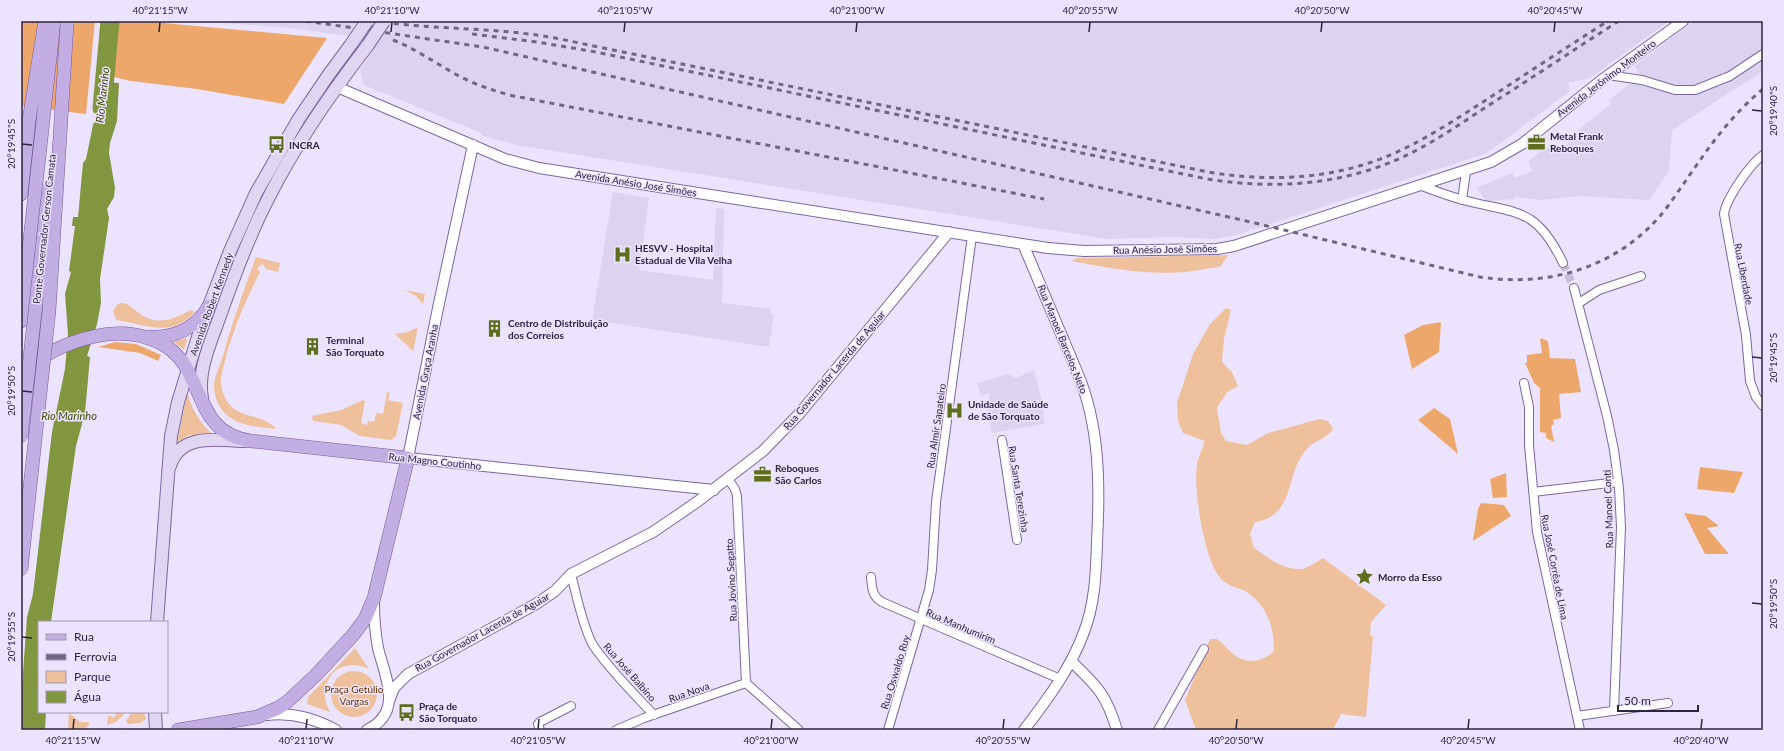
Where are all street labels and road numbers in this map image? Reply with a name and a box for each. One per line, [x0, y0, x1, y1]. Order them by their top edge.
street label: Avenida Jerônimo Monteiro [1554, 37, 1658, 119]
street label: Ponte Governador Gerson Camata [30, 154, 58, 304]
street label: Avenida Anésio José Simões [574, 167, 698, 199]
street label: Rua Anésio José Simões [1113, 242, 1217, 256]
street label: Rua Liberdade [1732, 242, 1756, 306]
street label: Avenida Robert Kennedy [187, 250, 236, 357]
street label: Rua Manoel Barcelos Neto [1036, 283, 1090, 395]
street label: Rua Governador Lacerda de Aguiar [781, 308, 888, 432]
street label: Avenida Graça Aranha [410, 323, 440, 421]
street label: Rua Almir Sapateiro [924, 382, 948, 469]
street label: Rua Santa Terezinha [1006, 445, 1032, 533]
street label: Rua Magno Coutinho [388, 450, 482, 472]
street label: Rua Manoel Conti [1601, 469, 1615, 549]
street label: Rua José Corrêa de Lima [1539, 513, 1571, 621]
street label: Rua Jovino Segatto [723, 538, 739, 622]
street label: Rua Governador Lacerda de Aguiar [413, 590, 552, 674]
street label: Rua Manhumirim [924, 606, 998, 646]
street label: Rua Oswaldo Ruy [878, 633, 912, 711]
street label: Rua José Balbino [601, 640, 659, 704]
street label: Rua Nova [667, 679, 711, 705]

